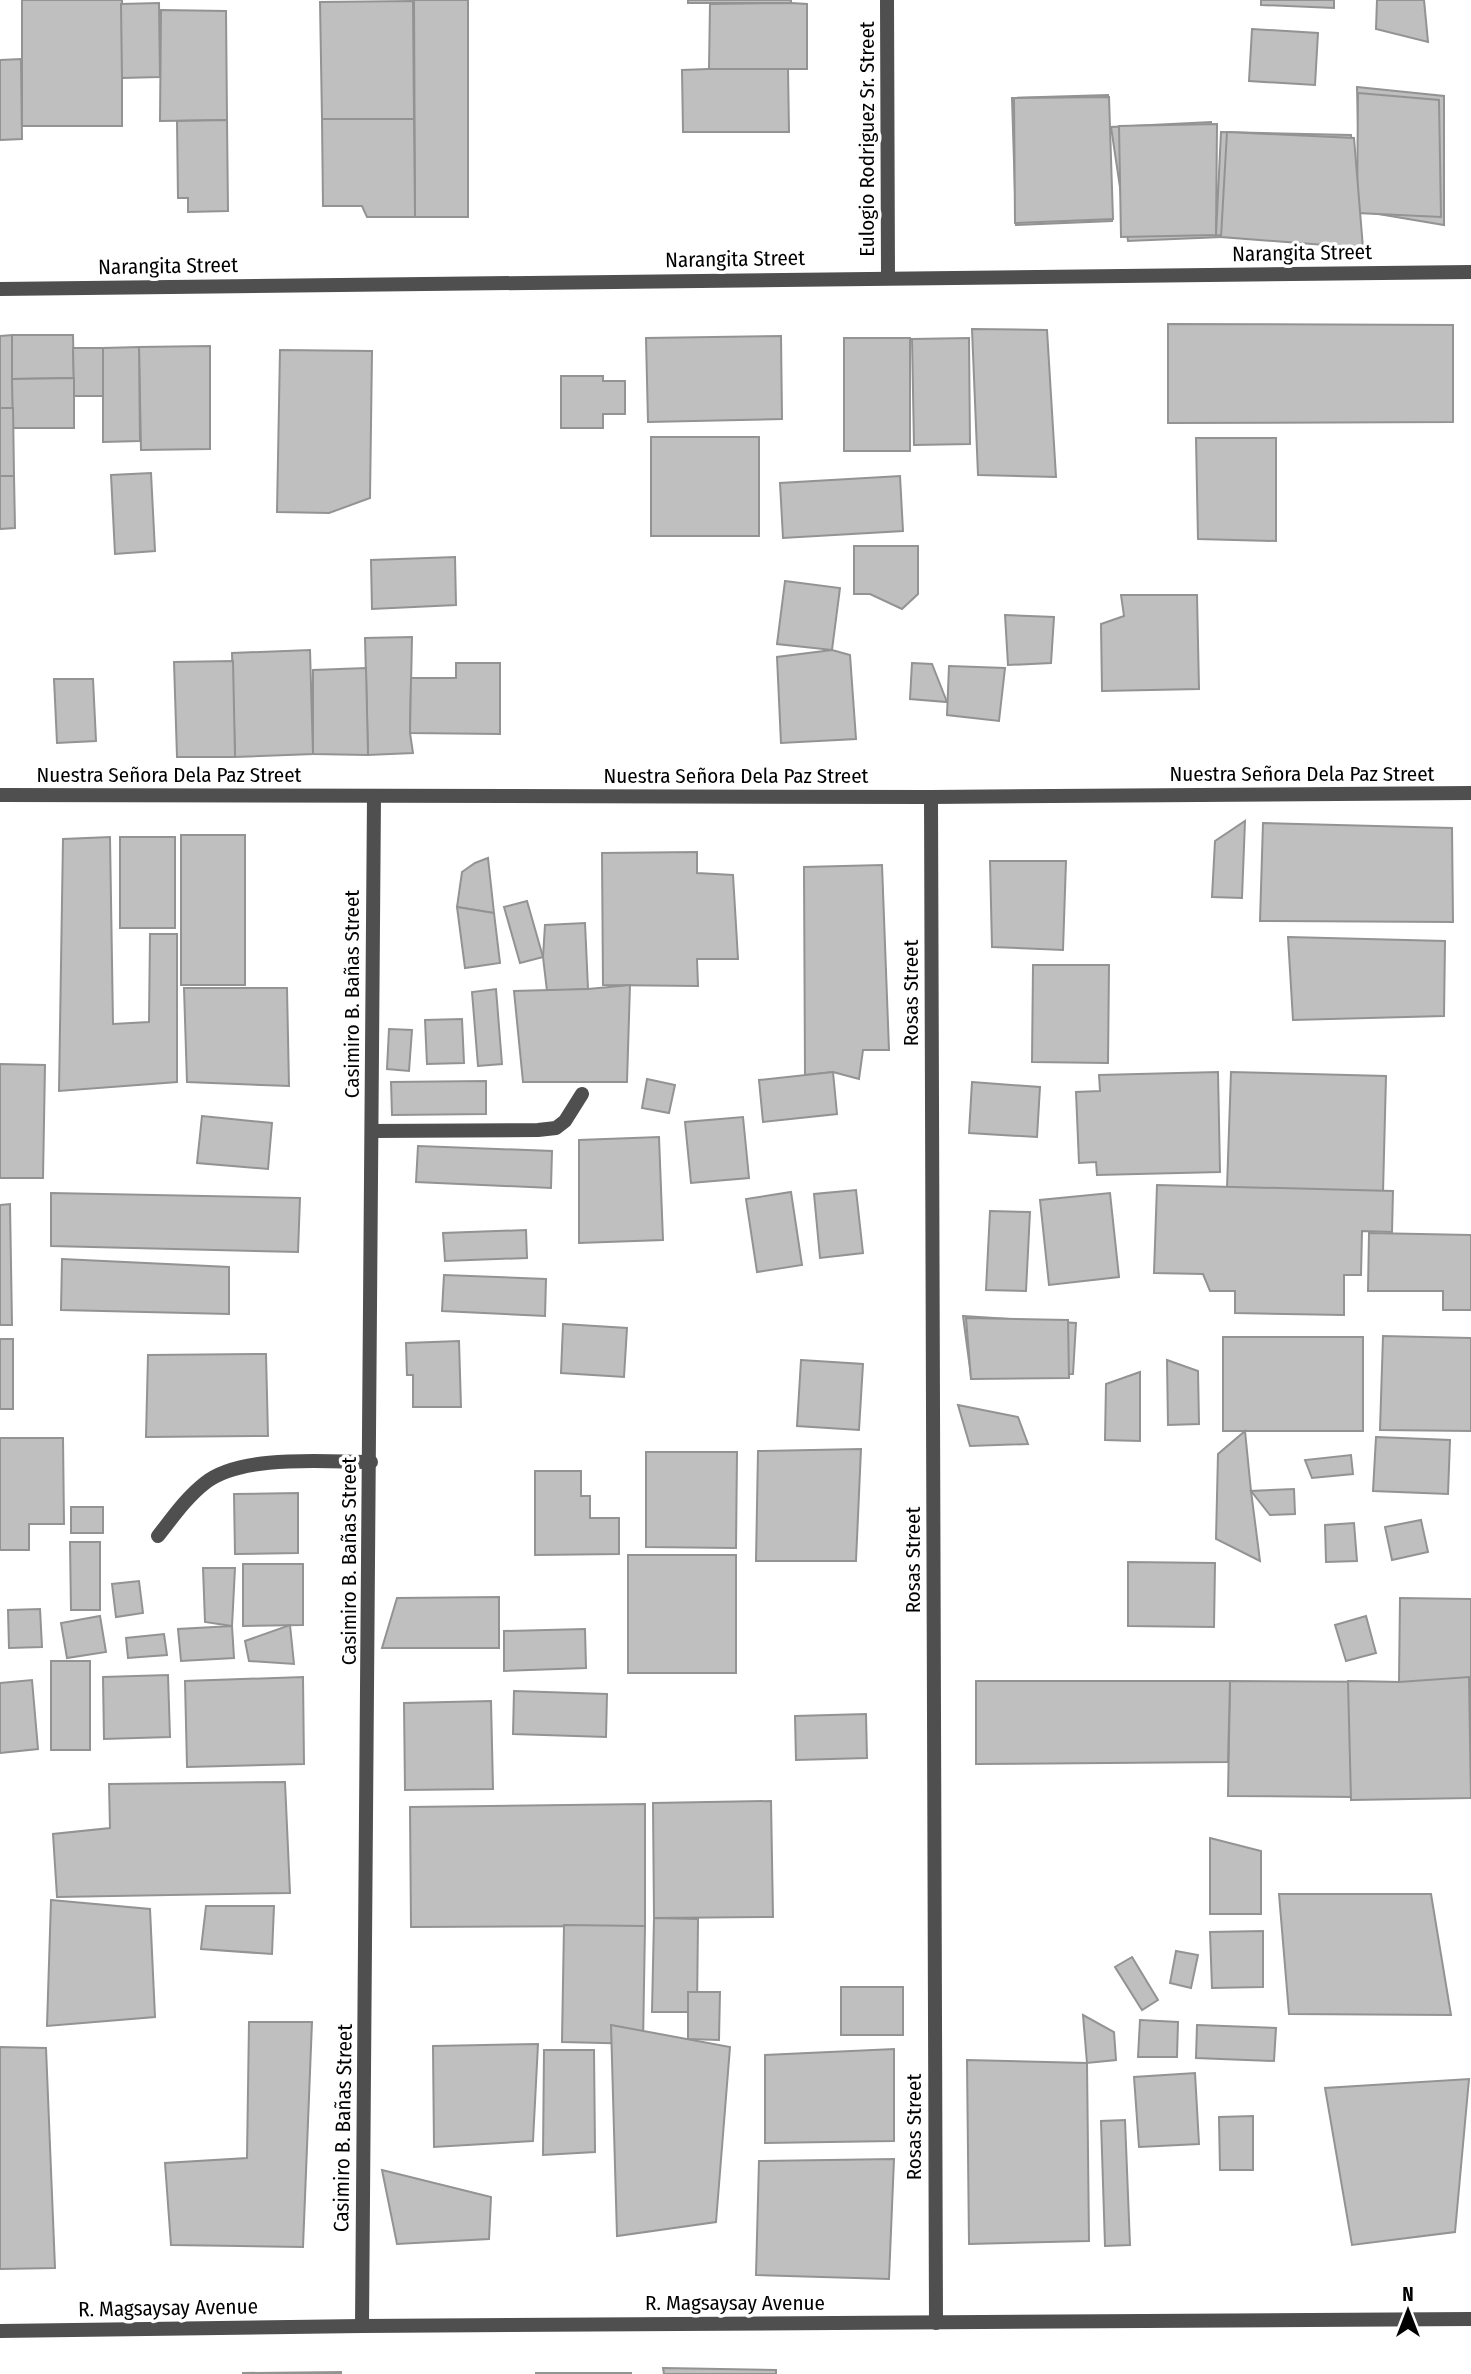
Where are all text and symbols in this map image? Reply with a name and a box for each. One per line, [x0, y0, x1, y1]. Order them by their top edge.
street label: Eulogio Rodriguez Sr. Street [854, 21, 880, 257]
street label: Narangita Street [1232, 239, 1372, 267]
street label: Narangita Street [665, 245, 805, 273]
street label: Narangita Street [98, 252, 238, 280]
street label: Nuestra Señora Dela Paz Street [1170, 761, 1435, 787]
street label: Nuestra Señora Dela Paz Street [37, 762, 302, 788]
street label: Nuestra Señora Dela Paz Street [604, 763, 869, 789]
street label: Casimiro B. Bañas Street [339, 890, 365, 1098]
street label: Rosas Street [898, 940, 924, 1046]
street label: Casimiro B. Bañas Street [336, 1457, 362, 1665]
street label: Rosas Street [900, 1507, 926, 1613]
street label: Casimiro B. Bañas Street [328, 2023, 358, 2232]
street label: Rosas Street [901, 2074, 927, 2180]
north arrow [1373, 2276, 1443, 2346]
text: N [1402, 2283, 1414, 2306]
street label: R. Magsaysay Avenue [645, 2290, 825, 2316]
street label: R. Magsaysay Avenue [78, 2293, 258, 2323]

